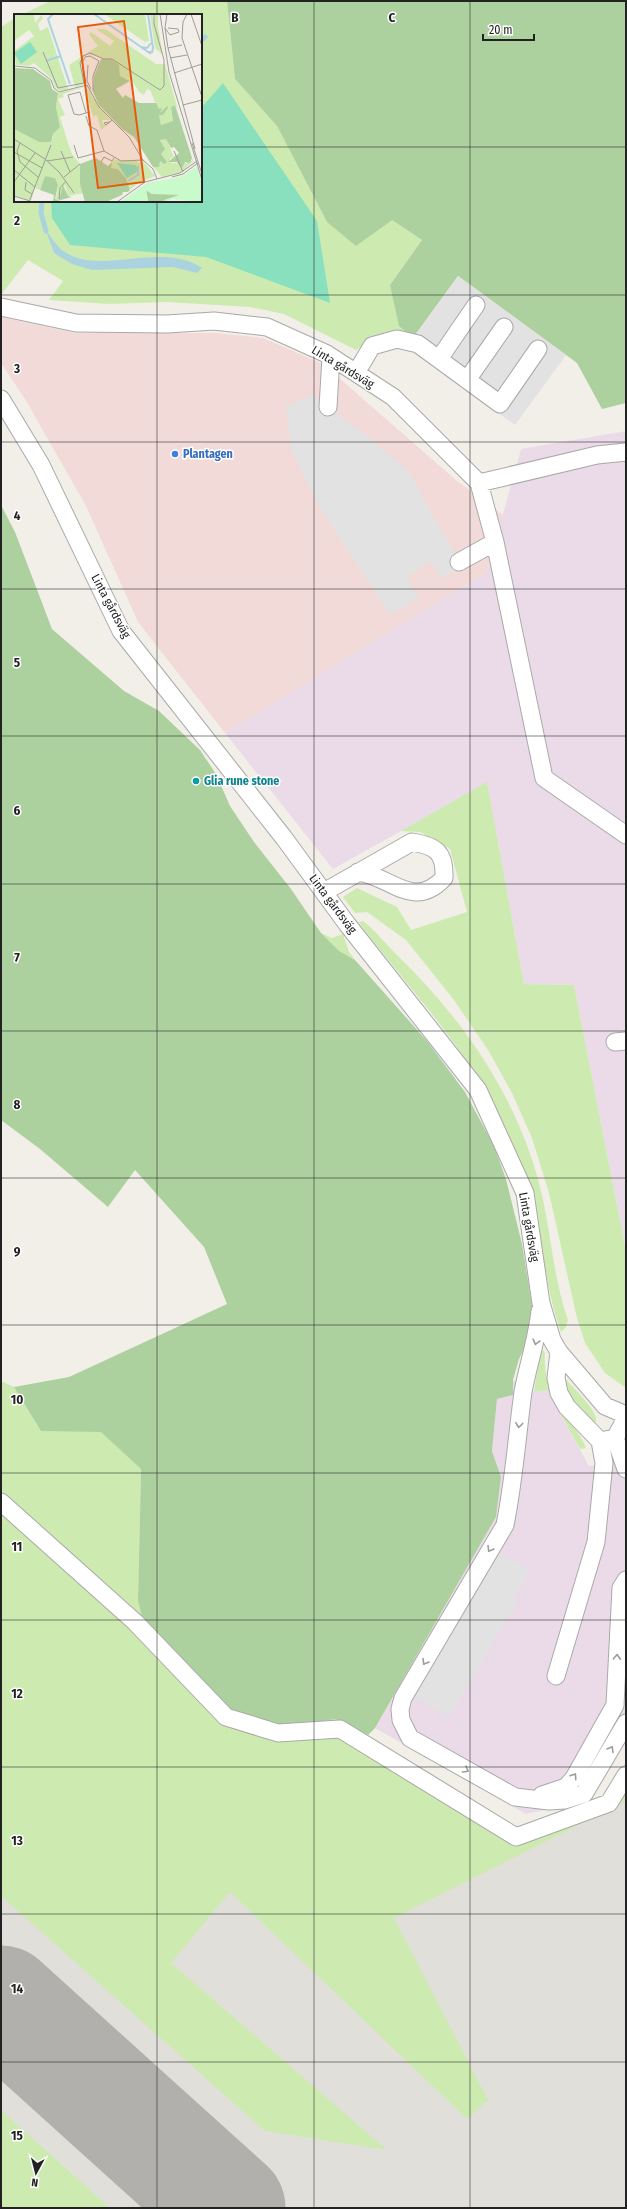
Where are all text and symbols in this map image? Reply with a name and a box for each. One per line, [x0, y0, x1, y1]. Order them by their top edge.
text: B [231, 10, 239, 25]
text: C [389, 10, 396, 25]
inset map [14, 14, 202, 202]
scale bar [483, 16, 534, 42]
text: 20 m [489, 23, 513, 37]
text: 2 [13, 213, 20, 228]
street label: Linta gårdsväg [309, 343, 377, 391]
text: 3 [13, 361, 20, 376]
place label: Plantagen [183, 447, 233, 461]
marker: Plantagen [170, 449, 180, 459]
text: 4 [14, 508, 21, 523]
street label: Linta gårdsväg [88, 572, 134, 641]
text: 5 [14, 655, 20, 670]
place label: Glia rune stone [204, 774, 279, 788]
marker: Glia rune stone [191, 776, 201, 786]
text: 6 [14, 803, 21, 818]
street label: Linta gårdsväg [306, 872, 360, 937]
text: 7 [14, 950, 20, 965]
text: 8 [14, 1097, 21, 1112]
street label: Linta gårdsväg [516, 1191, 542, 1263]
text: 9 [14, 1244, 21, 1259]
one-way arrow [532, 1338, 540, 1345]
text: 10 [11, 1392, 23, 1407]
one-way arrow [515, 1422, 524, 1428]
text: 11 [12, 1539, 22, 1554]
one-way arrow [487, 1545, 494, 1552]
one-way arrow [613, 1654, 622, 1660]
one-way arrow [422, 1658, 429, 1665]
text: 12 [11, 1686, 23, 1701]
one-way arrow [606, 1746, 613, 1753]
one-way arrow [462, 1765, 469, 1772]
one-way arrow [570, 1774, 577, 1781]
text: 13 [11, 1833, 23, 1848]
text: 14 [11, 1981, 23, 1996]
text: 15 [11, 2128, 23, 2143]
north arrow [16, 2153, 56, 2193]
text: N [31, 2176, 39, 2189]

